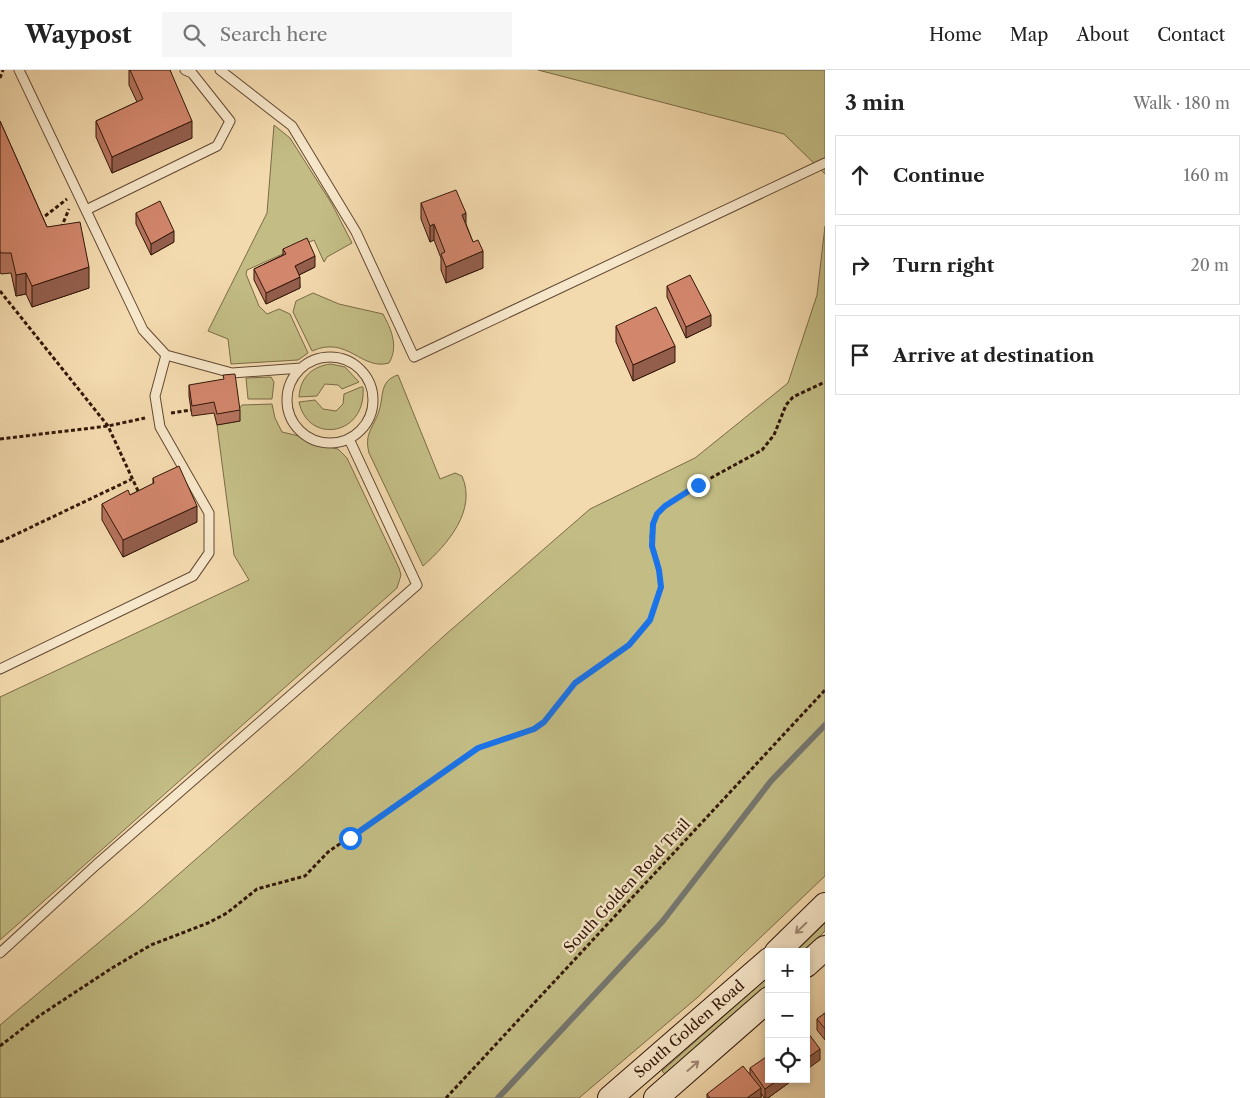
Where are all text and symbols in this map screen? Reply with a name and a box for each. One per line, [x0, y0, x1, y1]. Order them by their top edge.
search box [162, 12, 512, 57]
text: Waypost [25, 20, 132, 49]
icon: search [180, 21, 208, 49]
text: Search here [220, 23, 327, 46]
text: Home [929, 24, 982, 46]
text: Map [1010, 24, 1048, 46]
text: About [1076, 24, 1129, 46]
text: Contact [1157, 24, 1225, 46]
text: 3 min [845, 90, 905, 115]
text: Walk · 180 m [1133, 93, 1230, 113]
icon: ahead [846, 161, 874, 189]
text: Continue [893, 164, 985, 187]
text: 160 m [1184, 165, 1229, 185]
icon: right [846, 251, 874, 279]
text: Turn right [893, 254, 994, 277]
text: 20 m [1190, 255, 1229, 275]
icon: arrive [846, 341, 874, 369]
text: Arrive at destination [893, 344, 1094, 367]
route end [687, 474, 710, 497]
street label: South Golden Road Trail [559, 814, 694, 957]
route start [339, 827, 362, 850]
one-way arrow [795, 922, 807, 934]
map controls [765, 948, 810, 1083]
button: + [765, 948, 810, 993]
street label: South Golden Road [630, 976, 748, 1082]
button: − [765, 993, 810, 1038]
button: locate [765, 1038, 810, 1083]
one-way arrow [686, 1060, 699, 1071]

